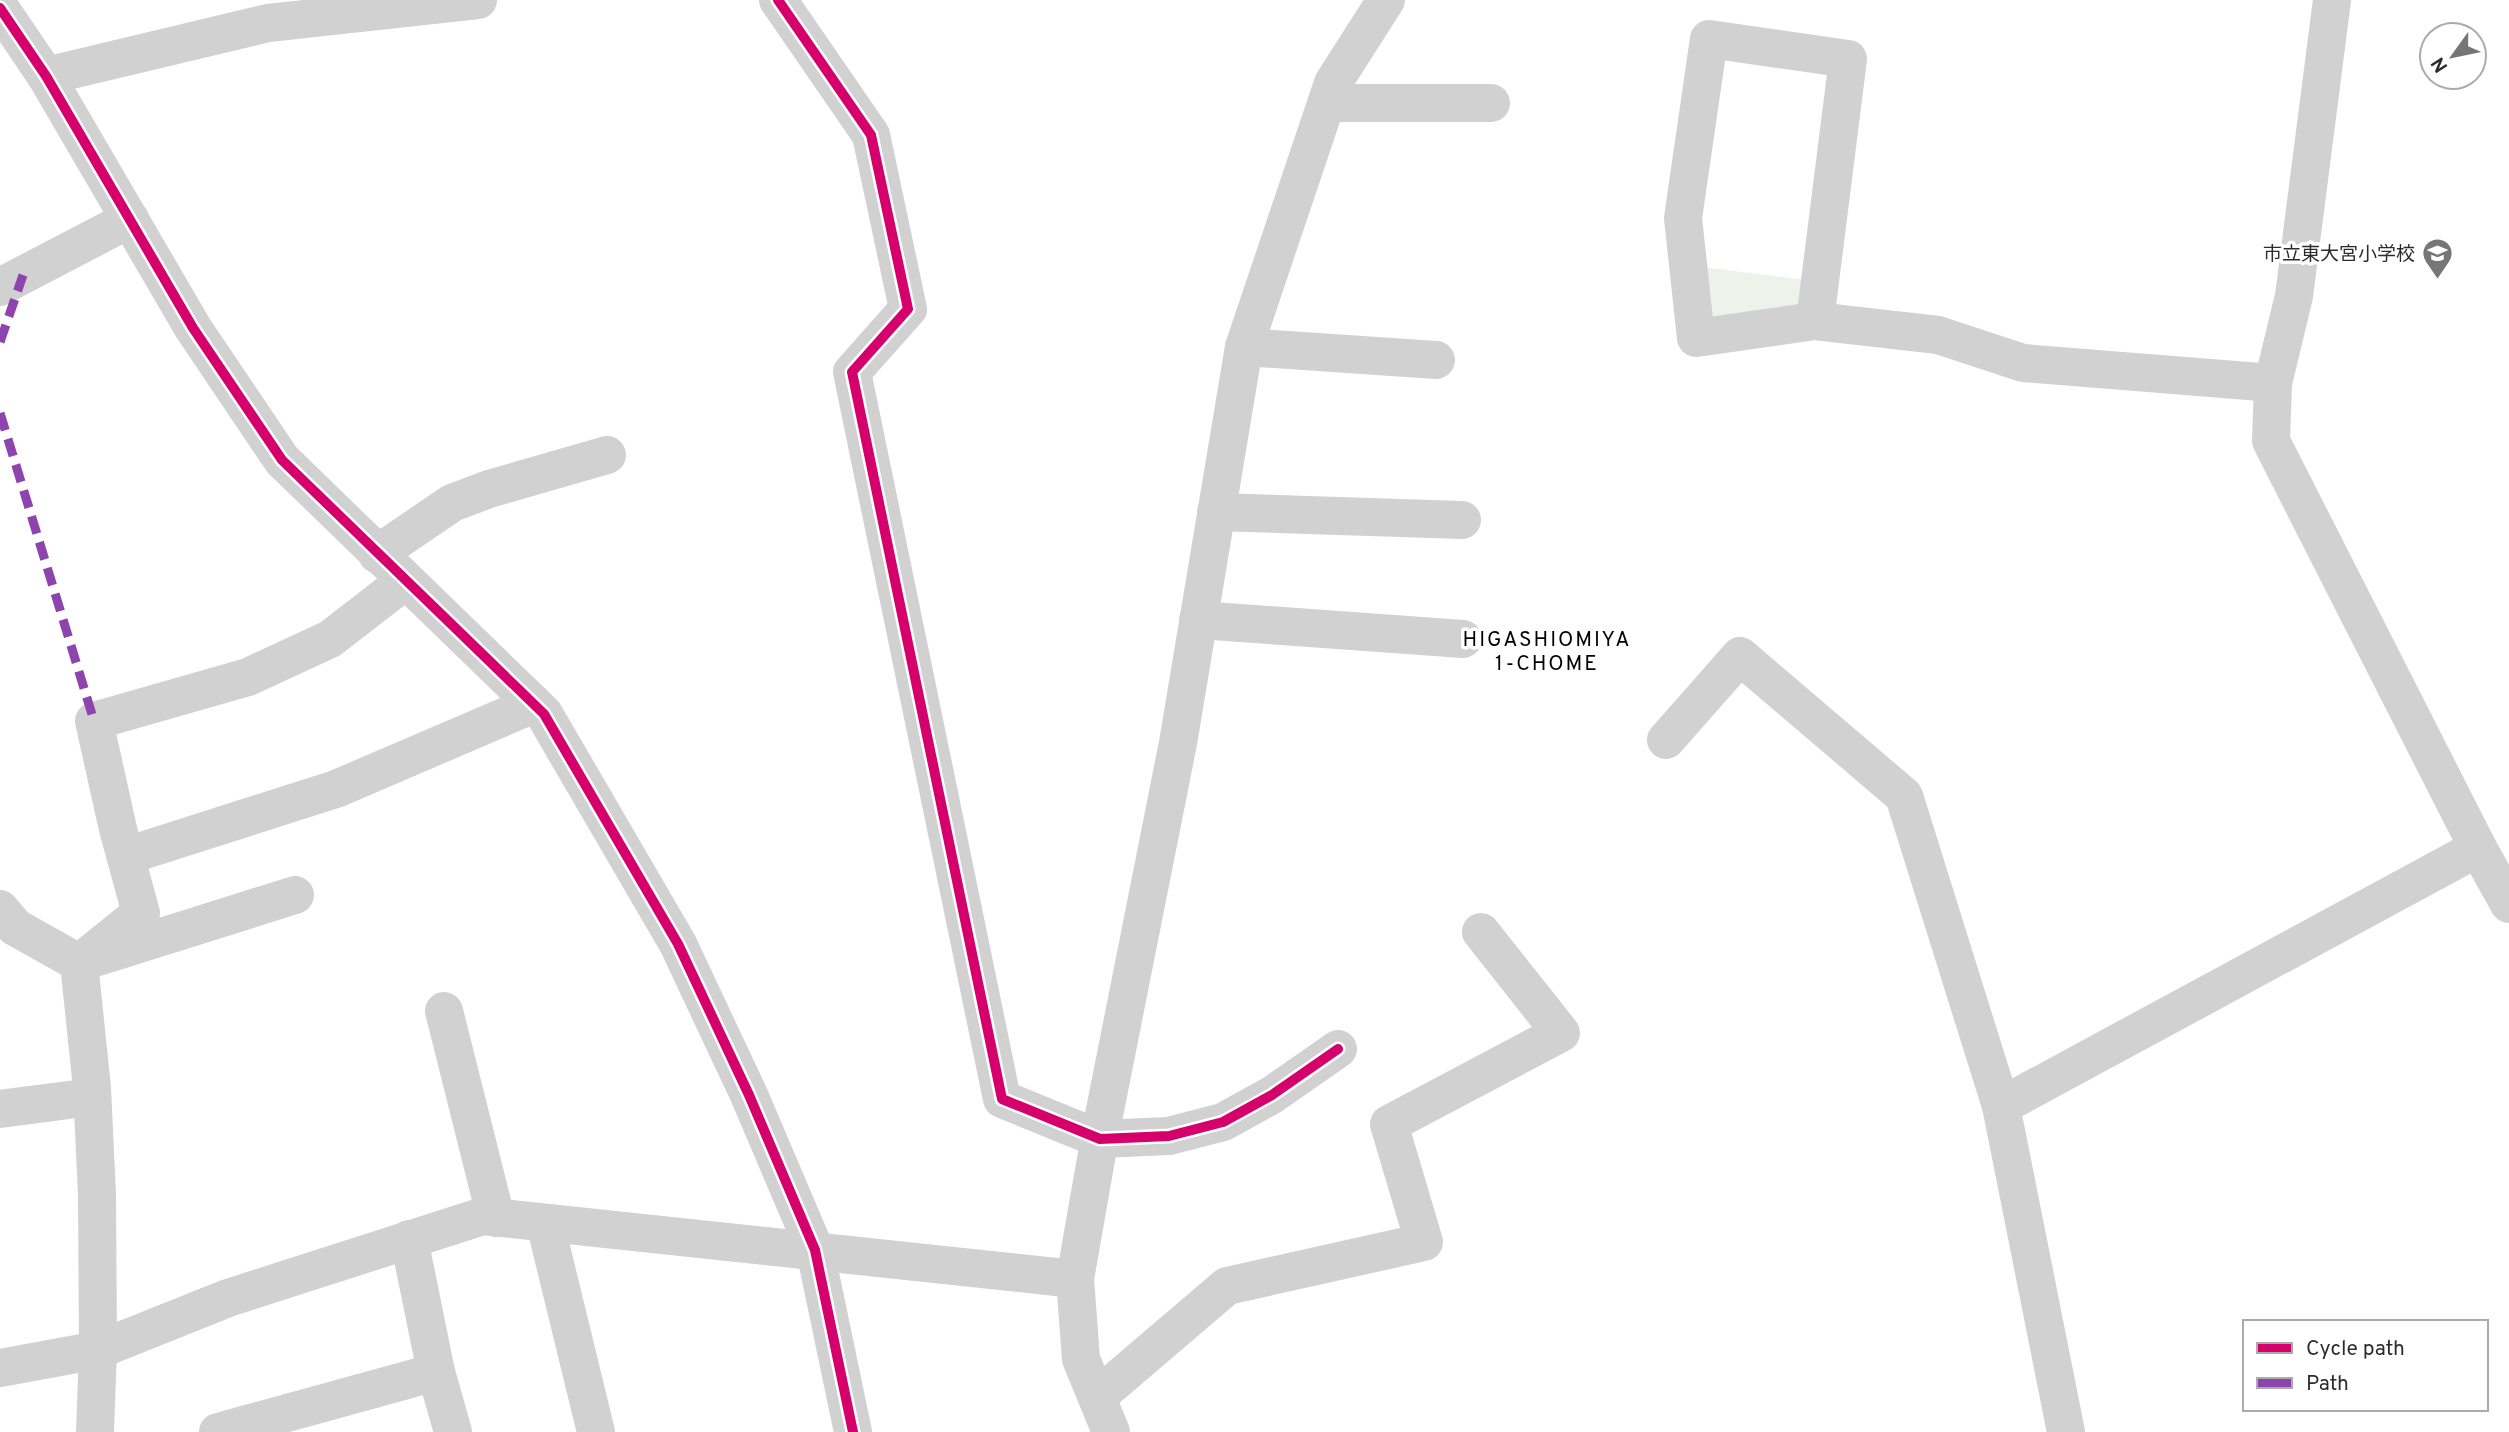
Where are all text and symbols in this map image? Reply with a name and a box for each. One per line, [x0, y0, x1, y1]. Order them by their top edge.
north arrow [2418, 21, 2488, 91]
text: N [2427, 52, 2454, 76]
school or university icon: 市立東大宮小学校 [2421, 236, 2455, 280]
place label: 市立東大宮小学校 [2263, 243, 2415, 267]
district label: HIGASHIOMIYA 1-CHOME [1463, 627, 1631, 678]
legend [2243, 1320, 2488, 1411]
text: Cycle path [2306, 1336, 2405, 1363]
text: Path [2306, 1371, 2349, 1398]

